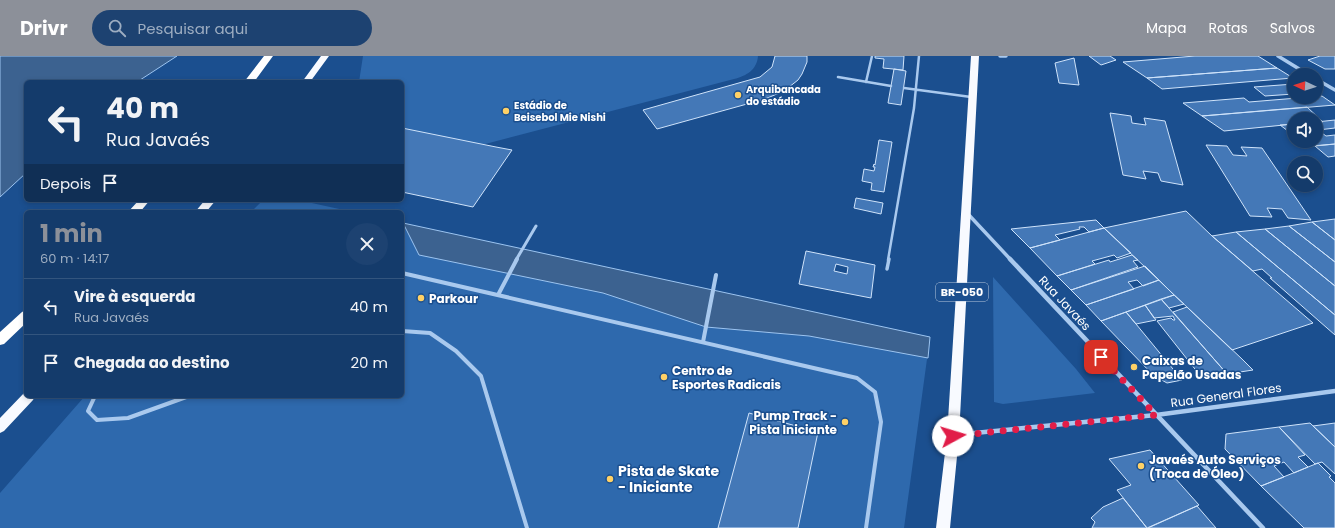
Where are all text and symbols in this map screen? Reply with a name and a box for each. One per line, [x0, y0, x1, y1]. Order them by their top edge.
search box [92, 10, 372, 46]
text: Drivr [20, 15, 68, 42]
icon: search [106, 17, 128, 39]
text: Pesquisar aqui [138, 18, 248, 39]
text: Mapa [1146, 18, 1186, 38]
text: Rotas [1208, 18, 1248, 38]
text: Salvos [1270, 18, 1315, 38]
north arrow [1287, 68, 1323, 104]
map controls [1287, 68, 1323, 192]
place label: Arquibancada do estádio [746, 82, 821, 109]
text: 40 m [106, 89, 179, 128]
marker: Arquibancada do estádio [733, 90, 743, 100]
icon: left [40, 96, 92, 148]
place label: Estádio de Beisebol Mie Nishi [514, 98, 606, 125]
marker: Estádio de Beisebol Mie Nishi [501, 106, 511, 116]
button: sound [1287, 112, 1323, 148]
text: Rua Javaés [106, 127, 210, 152]
button: search [1287, 156, 1323, 192]
icon: arrive [99, 172, 121, 194]
text: Depois [40, 173, 91, 194]
text: 1 min [40, 217, 103, 250]
button: close [346, 223, 388, 265]
text: 60 m · 14:17 [40, 249, 109, 268]
street label: Rua Javaés [1035, 272, 1095, 334]
road number: BR-050 [936, 283, 988, 301]
text: Vire à esquerda [74, 286, 196, 307]
place label: Parkour [429, 290, 478, 307]
marker: Parkour [416, 293, 426, 303]
icon: left [40, 296, 62, 318]
text: 40 m [350, 296, 388, 317]
text: Rua Javaés [74, 308, 149, 327]
pin [1084, 340, 1118, 374]
icon: arrive [1090, 346, 1112, 368]
icon: arrive [40, 352, 62, 374]
text: Chegada ao destino [74, 352, 230, 373]
text: 20 m [350, 352, 388, 373]
place label: Caixas de Papelão Usadas [1142, 352, 1242, 383]
place label: Centro de Esportes Radicais [672, 362, 781, 393]
marker: Caixas de Papelão Usadas [1129, 362, 1139, 372]
marker: Centro de Esportes Radicais [659, 372, 669, 382]
street label: Rua General Flores [1169, 379, 1283, 411]
place label: Pump Track - Pista Iniciante [749, 407, 838, 438]
position arrow [932, 415, 974, 457]
marker: Pump Track - Pista Iniciante [840, 417, 850, 427]
place label: Javaés Auto Serviços (Troca de Óleo) [1149, 451, 1281, 482]
place label: Pista de Skate - Iniciante [618, 461, 719, 497]
marker: Javaés Auto Serviços (Troca de Óleo) [1136, 461, 1146, 471]
marker: Pista de Skate - Iniciante [605, 474, 615, 484]

